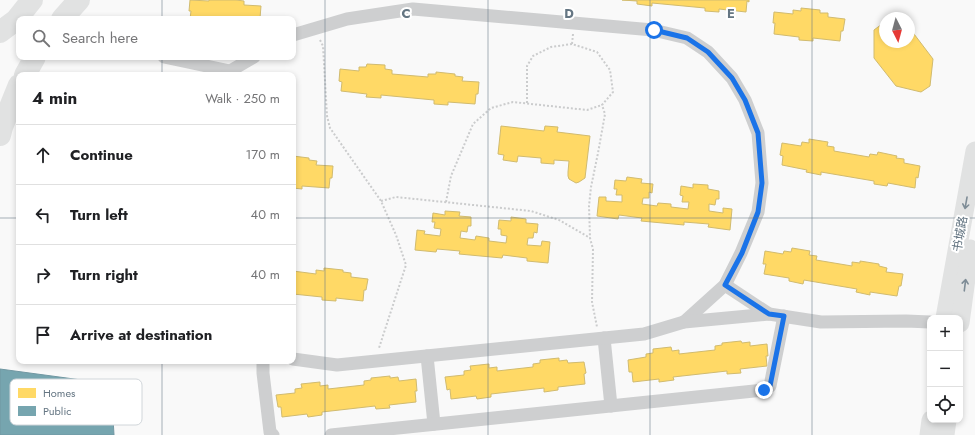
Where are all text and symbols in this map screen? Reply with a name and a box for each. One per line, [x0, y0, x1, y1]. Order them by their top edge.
text: C [401, 4, 411, 23]
text: D [564, 4, 574, 23]
text: E [727, 4, 735, 23]
north arrow [879, 12, 915, 48]
search box [16, 16, 296, 60]
route start [645, 21, 663, 39]
icon: search [30, 27, 52, 49]
text: Search here [62, 27, 138, 49]
text: 4 min [32, 86, 77, 110]
text: Walk · 250 m [205, 89, 280, 108]
icon: ahead [32, 144, 54, 166]
text: Continue [70, 144, 133, 166]
text: 170 m [245, 145, 280, 164]
one-way arrow [961, 196, 969, 209]
icon: left [32, 204, 54, 226]
text: Turn left [70, 204, 128, 226]
text: 40 m [251, 205, 280, 224]
street label: 书城路 [948, 215, 972, 253]
icon: right [32, 264, 54, 286]
text: Turn right [70, 264, 138, 286]
text: 40 m [251, 265, 280, 284]
one-way arrow [961, 278, 969, 291]
map controls [927, 315, 963, 423]
button: + [927, 315, 963, 351]
icon: arrive [32, 324, 54, 346]
text: Arrive at destination [70, 324, 212, 346]
button: − [927, 351, 963, 387]
legend [10, 379, 142, 425]
route end [755, 381, 773, 399]
text: Homes [43, 385, 76, 401]
button: locate [927, 387, 963, 423]
text: Public [43, 403, 72, 419]

